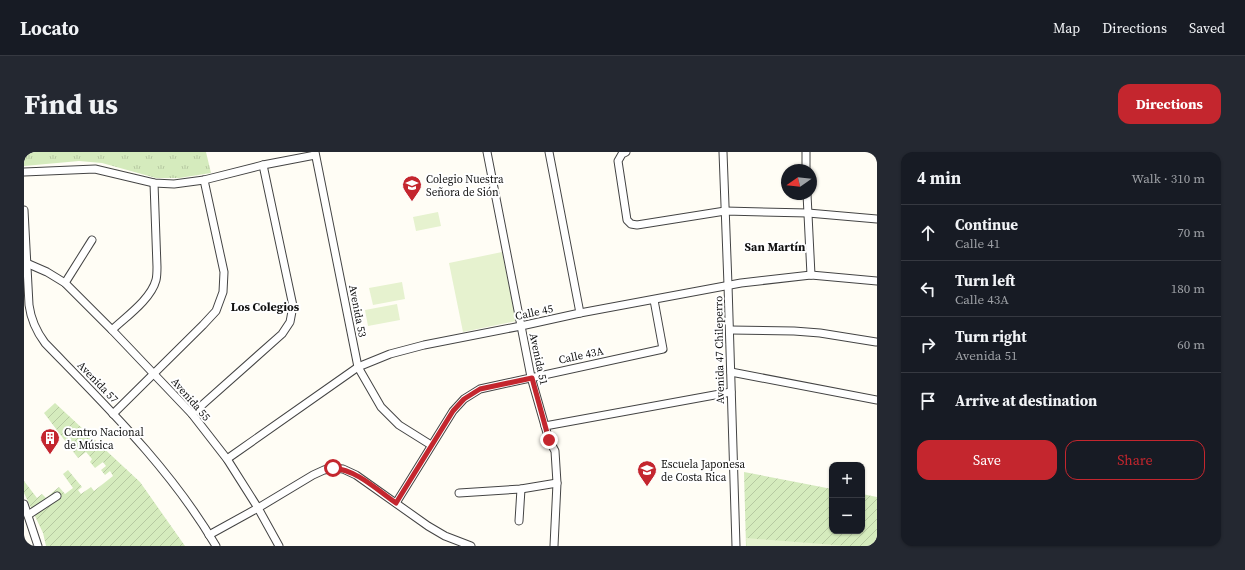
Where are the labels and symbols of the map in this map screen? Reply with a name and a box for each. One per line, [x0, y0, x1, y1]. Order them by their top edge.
north arrow [781, 164, 817, 200]
place label: Colegio Nuestra Señora de Sión [426, 172, 504, 200]
school or university icon: Colegio Nuestra Señora de Sión [401, 174, 423, 202]
district label: San Martín [745, 239, 806, 255]
street label: Avenida 53 [345, 284, 370, 339]
street label: Avenida 47 Chileperro [711, 296, 728, 404]
district label: Los Colegios [231, 299, 300, 315]
street label: Calle 45 [514, 301, 555, 324]
street label: Avenida 51 [526, 332, 551, 387]
street label: Calle 43A [557, 343, 606, 368]
street label: Avenida 57 [74, 358, 122, 407]
street label: Avenida 55 [168, 374, 214, 425]
place label: Centro Nacional de Música [64, 425, 144, 453]
building icon: Centro Nacional de Música [39, 427, 61, 455]
route end [540, 431, 558, 449]
place label: Escuela Japonesa de Costa Rica [661, 457, 746, 485]
route start [324, 459, 342, 477]
school or university icon: Escuela Japonesa de Costa Rica [636, 459, 658, 487]

